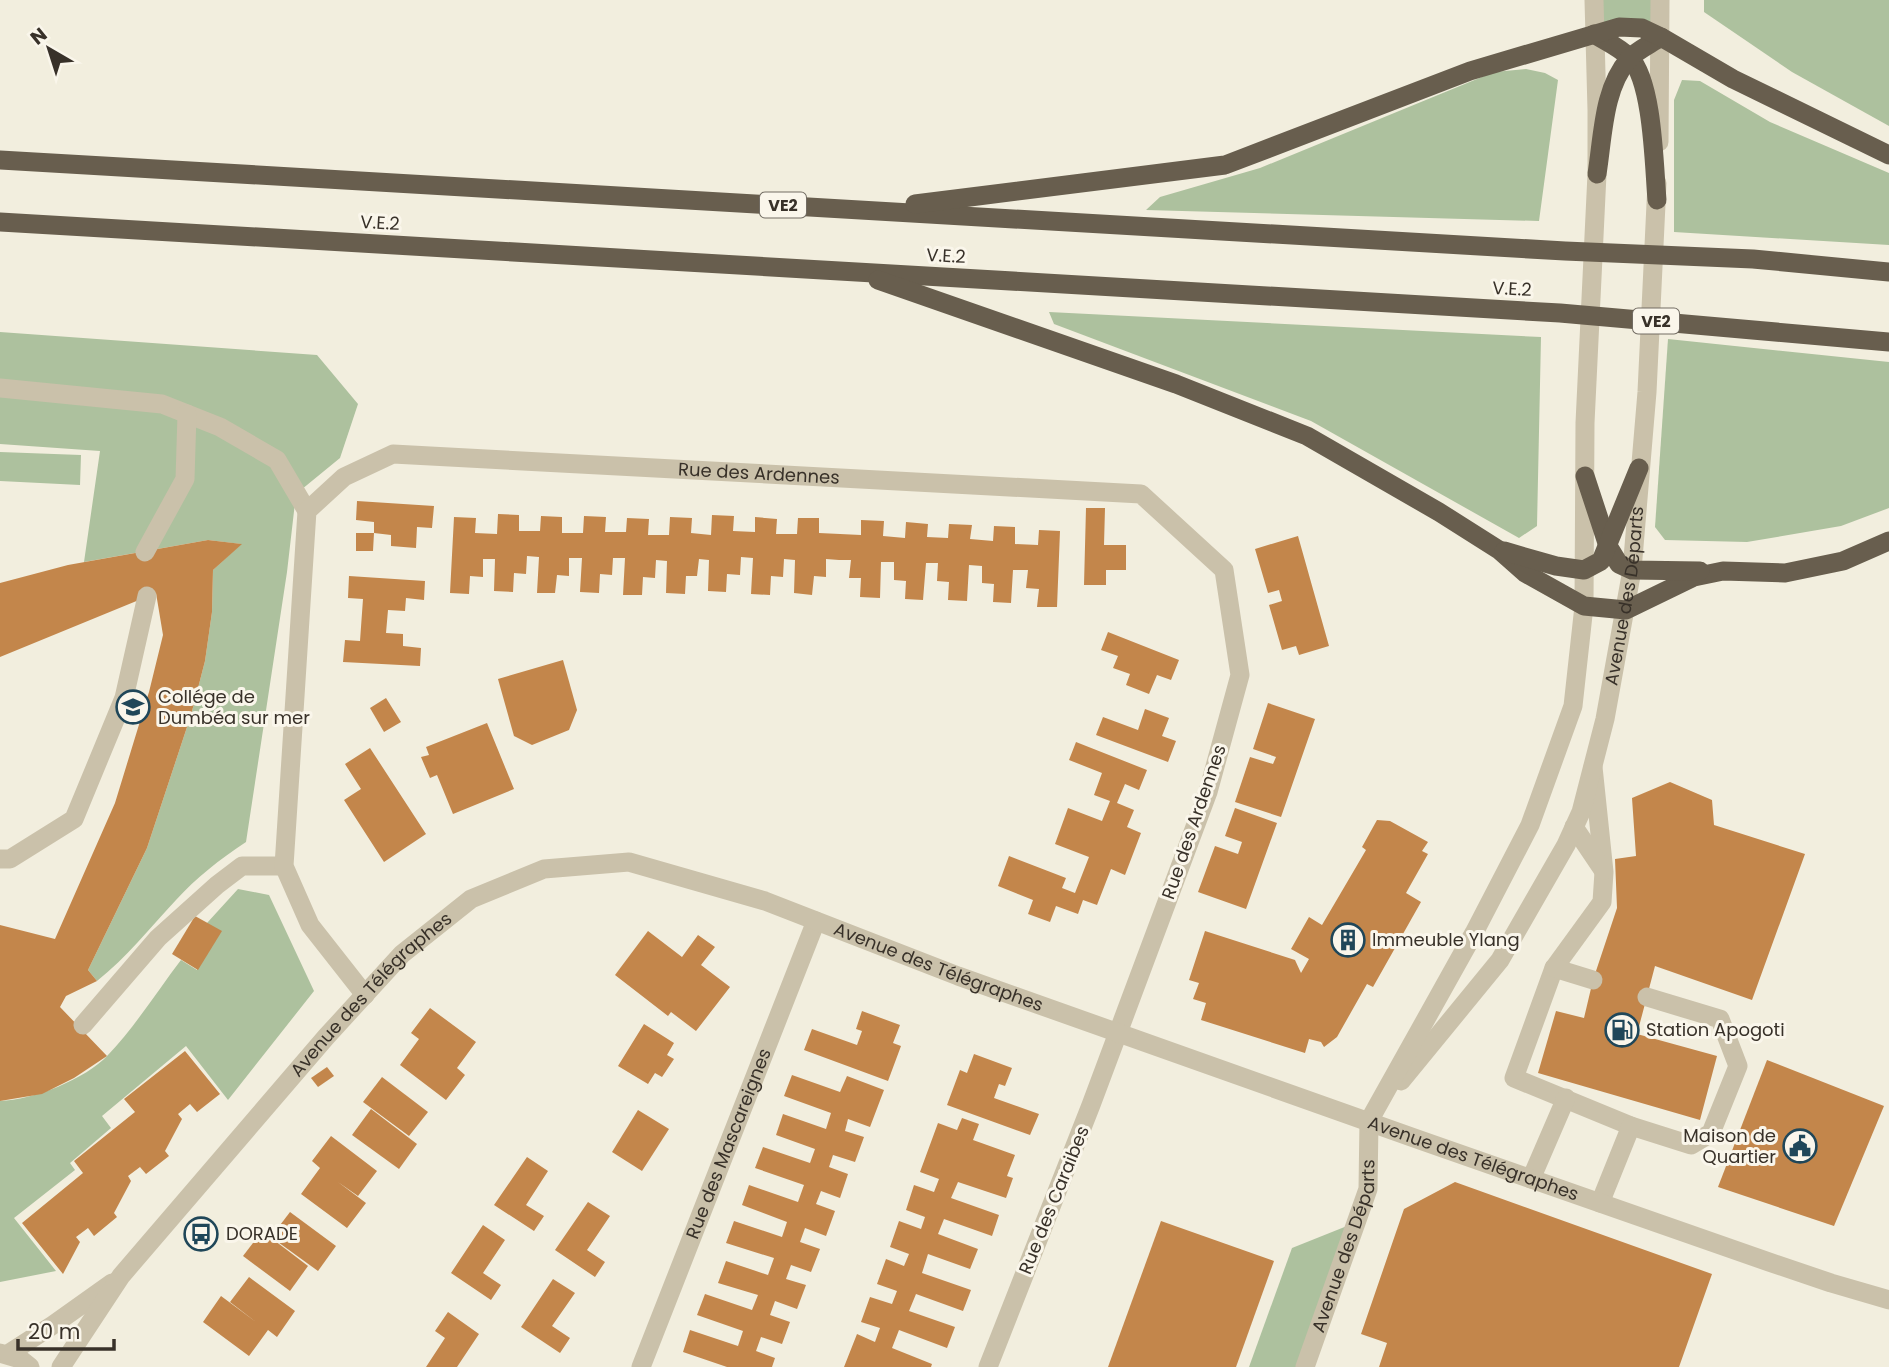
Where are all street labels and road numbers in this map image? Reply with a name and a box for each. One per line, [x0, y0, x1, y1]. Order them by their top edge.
road number: VE2 [760, 192, 806, 218]
street label: V.E.2 [360, 209, 400, 236]
street label: V.E.2 [926, 242, 966, 269]
street label: V.E.2 [1492, 275, 1532, 302]
road number: VE2 [1633, 308, 1679, 334]
street label: Rue des Ardennes [677, 456, 840, 490]
street label: Avenue des Départs [1598, 505, 1649, 687]
street label: Rue des Ardennes [1155, 741, 1232, 902]
street label: Avenue des Télégraphes [284, 906, 457, 1082]
street label: Avenue des Télégraphes [830, 916, 1047, 1017]
street label: Rue des Mascareignes [680, 1044, 777, 1242]
street label: Avenue des Télégraphes [1365, 1110, 1582, 1207]
street label: Rue des Caraibes [1012, 1122, 1095, 1278]
street label: Avenue des Départs [1305, 1159, 1380, 1336]

